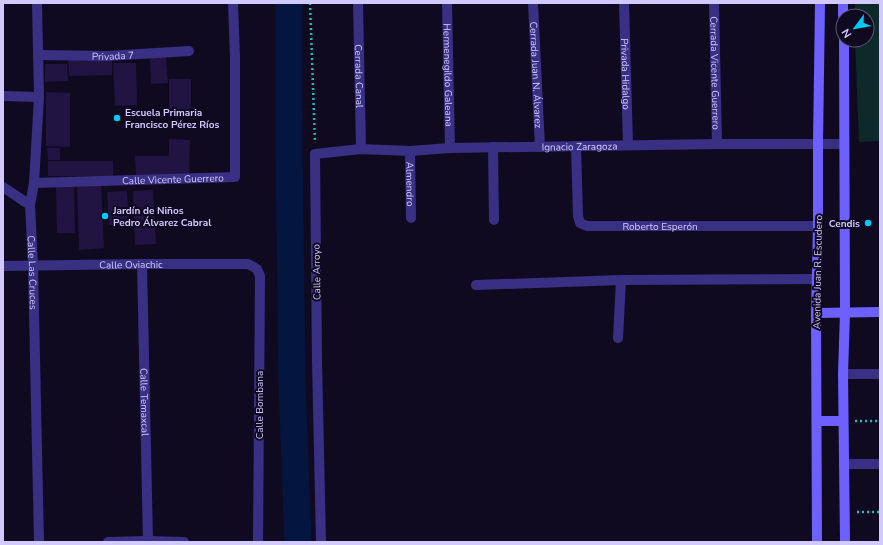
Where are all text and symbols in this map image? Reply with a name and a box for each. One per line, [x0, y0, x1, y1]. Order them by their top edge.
north arrow [835, 8, 875, 48]
street label: Cerrada Vicente Guerrero [706, 16, 723, 130]
street label: Cerrada Juan N. Álvarez [526, 21, 545, 129]
street label: Hermenegildo Galeana [439, 23, 456, 127]
text: N [838, 26, 855, 41]
street label: Privada Hidalgo [617, 38, 633, 110]
street label: Cerrada Canal [351, 44, 366, 108]
street label: Privada 7 [92, 48, 135, 64]
place label: Escuela Primaria Francisco Pérez Ríos [125, 106, 219, 132]
marker: Escuela Primaria Francisco Pérez Ríos [112, 113, 122, 123]
street label: Ignacio Zaragoza [542, 139, 618, 155]
street label: Almendro [402, 162, 417, 207]
street label: Calle Vicente Guerrero [122, 171, 224, 188]
place label: Jardín de Niños Pedro Álvarez Cabral [112, 204, 212, 230]
marker: Jardín de Niños Pedro Álvarez Cabral [100, 211, 110, 221]
street label: Avenida Juan R. Escudero [810, 214, 826, 329]
place label: Cendis [829, 217, 860, 231]
marker: Cendis [863, 218, 873, 228]
street label: Roberto Esperón [622, 220, 698, 234]
street label: Calle Las Cruces [23, 235, 40, 310]
street label: Calle Arroyo [310, 243, 324, 300]
street label: Calle Oviachic [99, 258, 163, 273]
street label: Calle Temaxcal [136, 368, 152, 436]
street label: Calle Bombana [253, 371, 267, 439]

